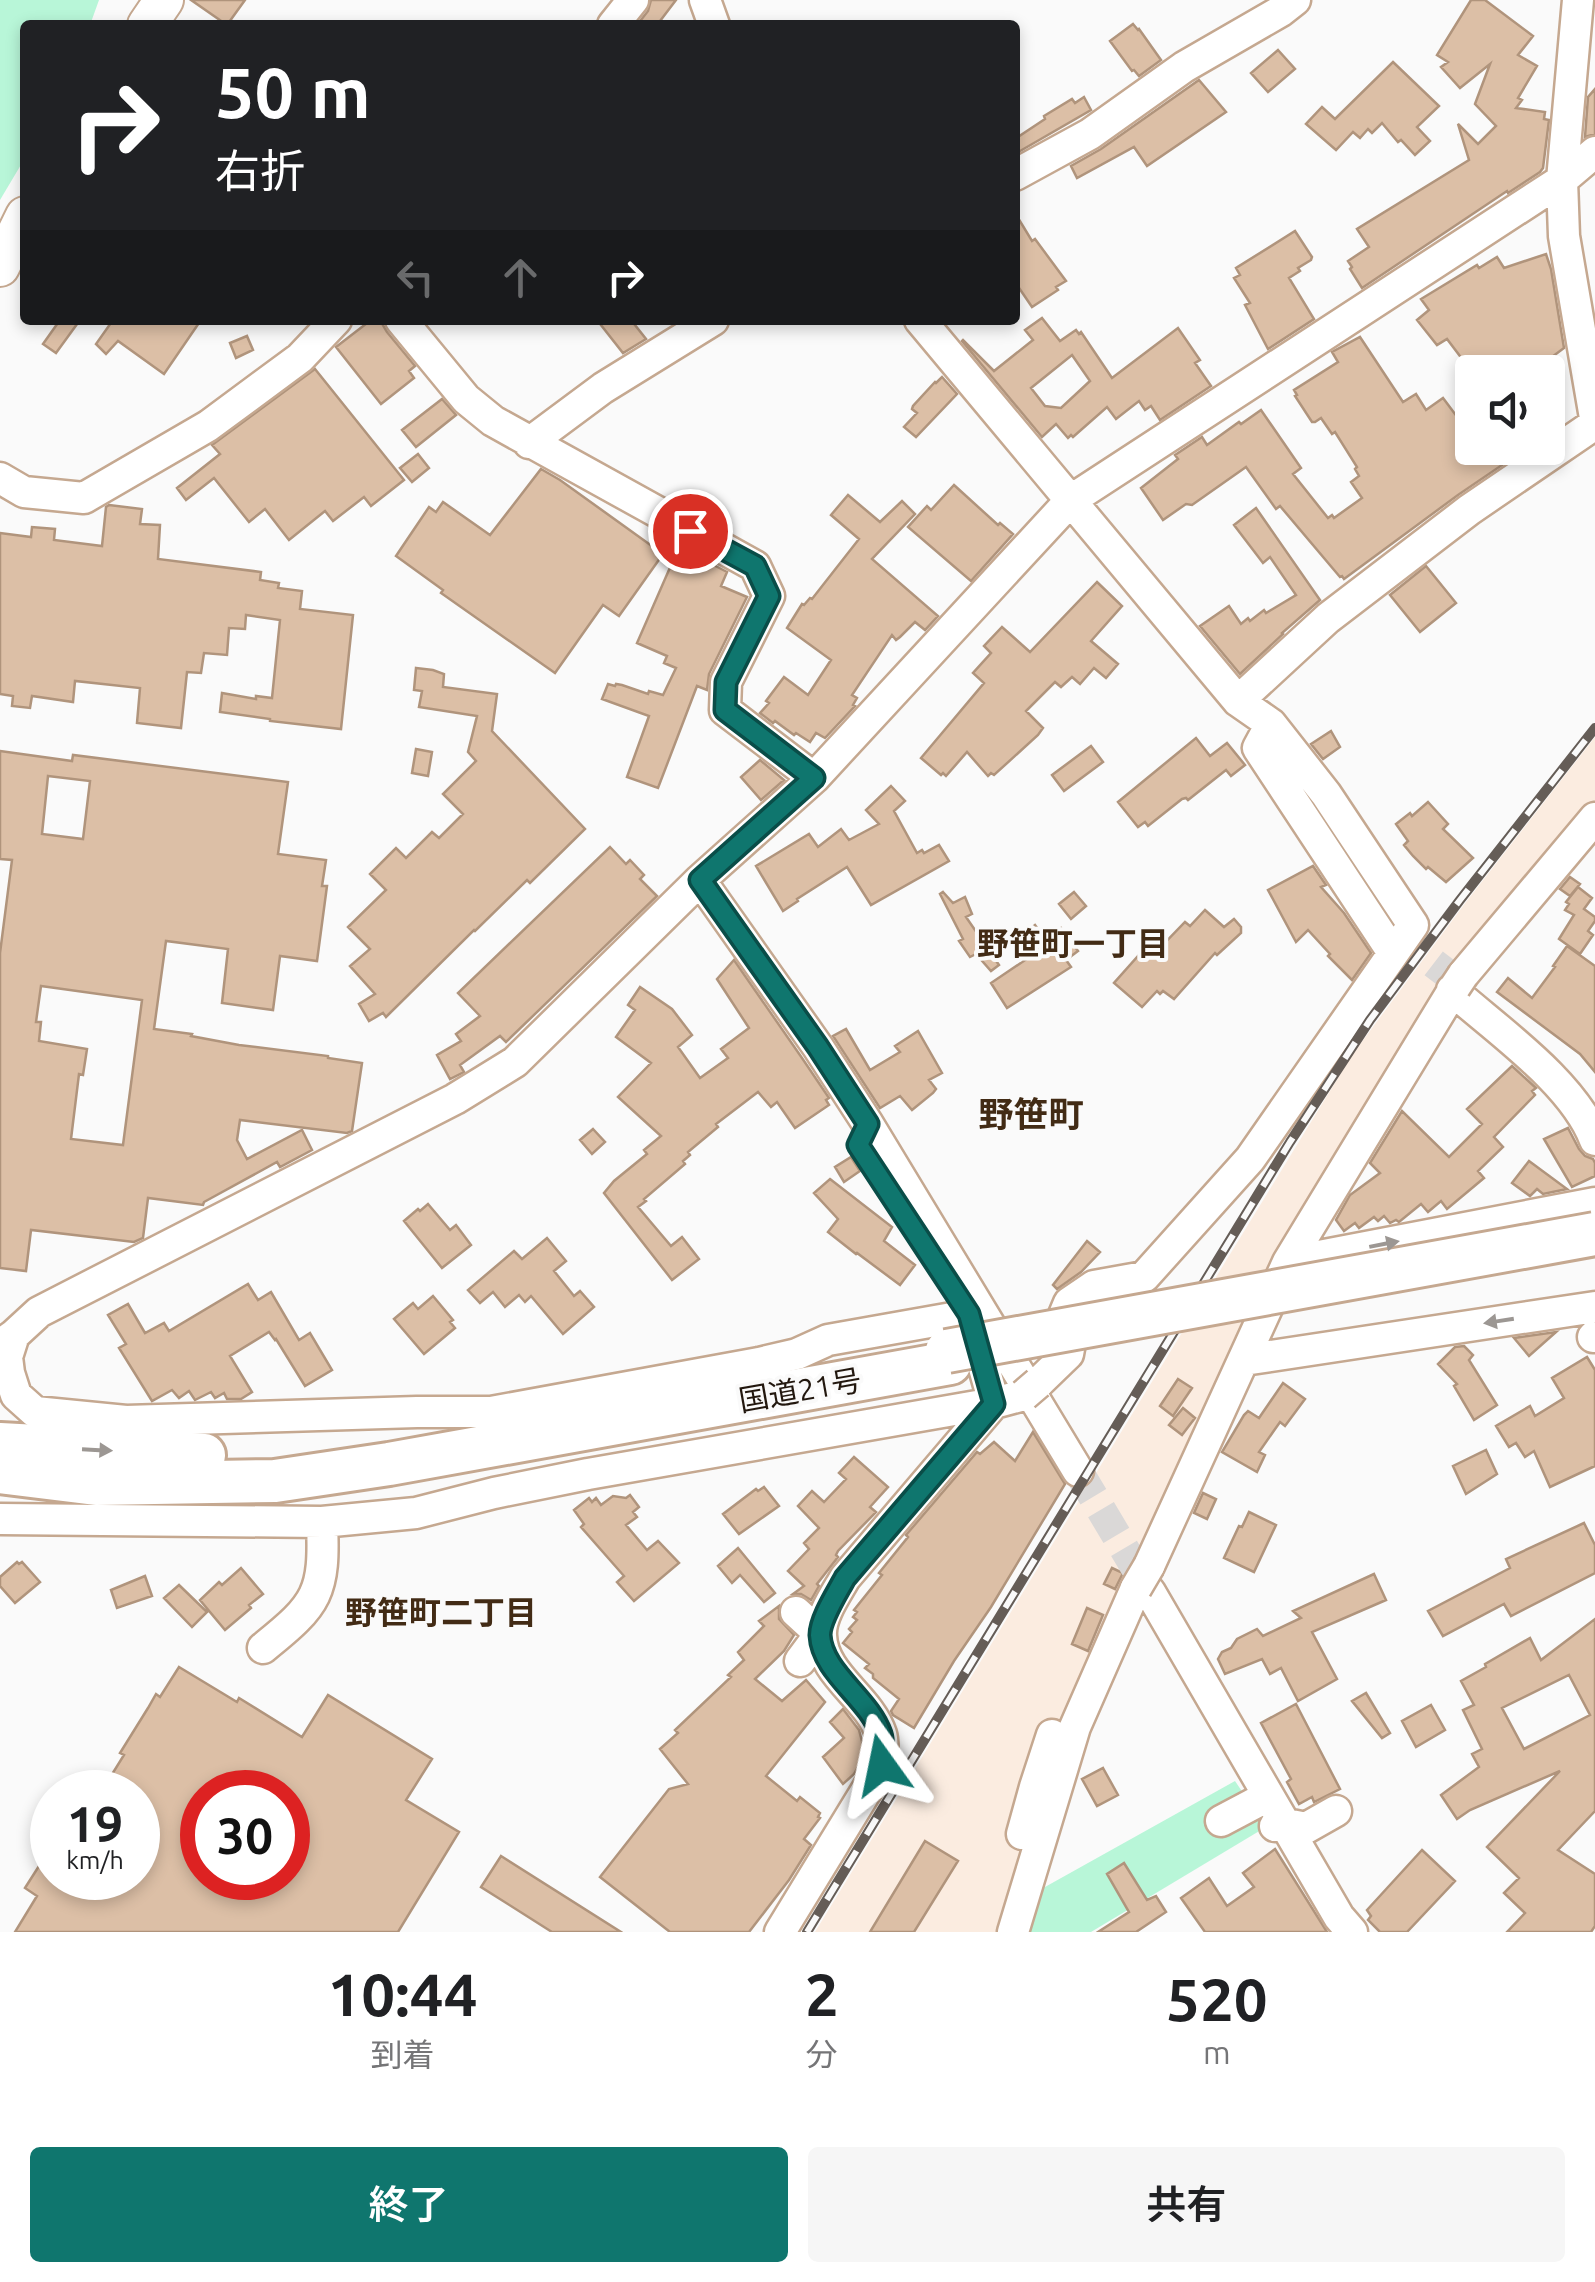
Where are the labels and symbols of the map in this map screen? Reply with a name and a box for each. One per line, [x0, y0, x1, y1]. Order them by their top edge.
pin [648, 489, 733, 574]
district label: 野笹町一丁目 [977, 925, 1169, 961]
district label: 野笹町 [978, 1094, 1084, 1134]
one-way arrow [1369, 1236, 1400, 1251]
one-way arrow [1482, 1314, 1514, 1330]
street label: 国道21号 [736, 1363, 864, 1417]
one-way arrow [82, 1442, 114, 1458]
district label: 野笹町二丁目 [345, 1594, 537, 1630]
position arrow [830, 1713, 934, 1817]
speed limit sign: 30 [180, 1770, 310, 1900]

